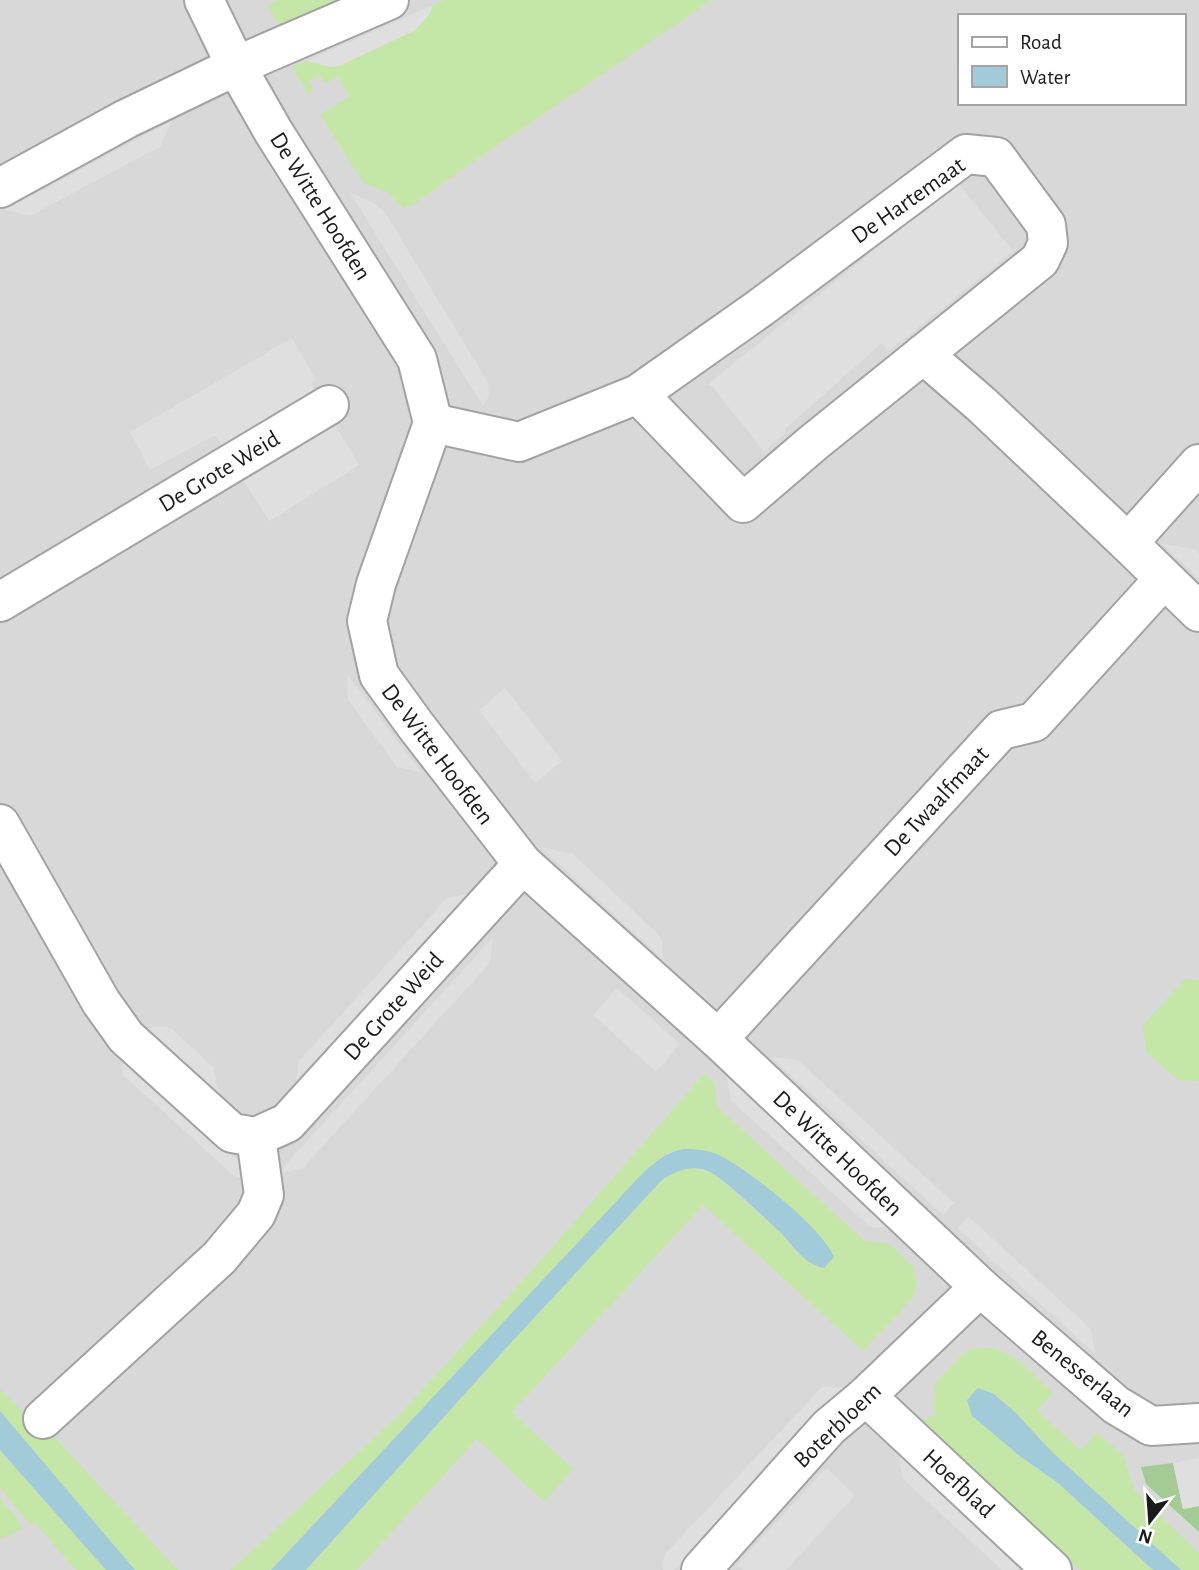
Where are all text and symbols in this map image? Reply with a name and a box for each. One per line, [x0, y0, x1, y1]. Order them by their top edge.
legend [958, 14, 1185, 105]
text: Road [1020, 32, 1062, 53]
text: Water [1020, 67, 1070, 88]
street label: De Witte Hoofden [265, 128, 375, 285]
street label: De Hartemaat [847, 153, 970, 249]
street label: De Grote Weid [155, 427, 284, 517]
street label: De Witte Hoofden [377, 680, 498, 830]
street label: De Twaalfmaat [880, 742, 994, 861]
street label: De Grote Weid [339, 948, 448, 1065]
street label: De Witte Hoofden [768, 1086, 907, 1221]
street label: Benesserlaan [1027, 1325, 1138, 1422]
street label: Boterbloem [789, 1379, 886, 1473]
street label: Hoefblad [918, 1445, 999, 1523]
north arrow [1115, 1486, 1185, 1556]
text: N [1136, 1525, 1155, 1547]

